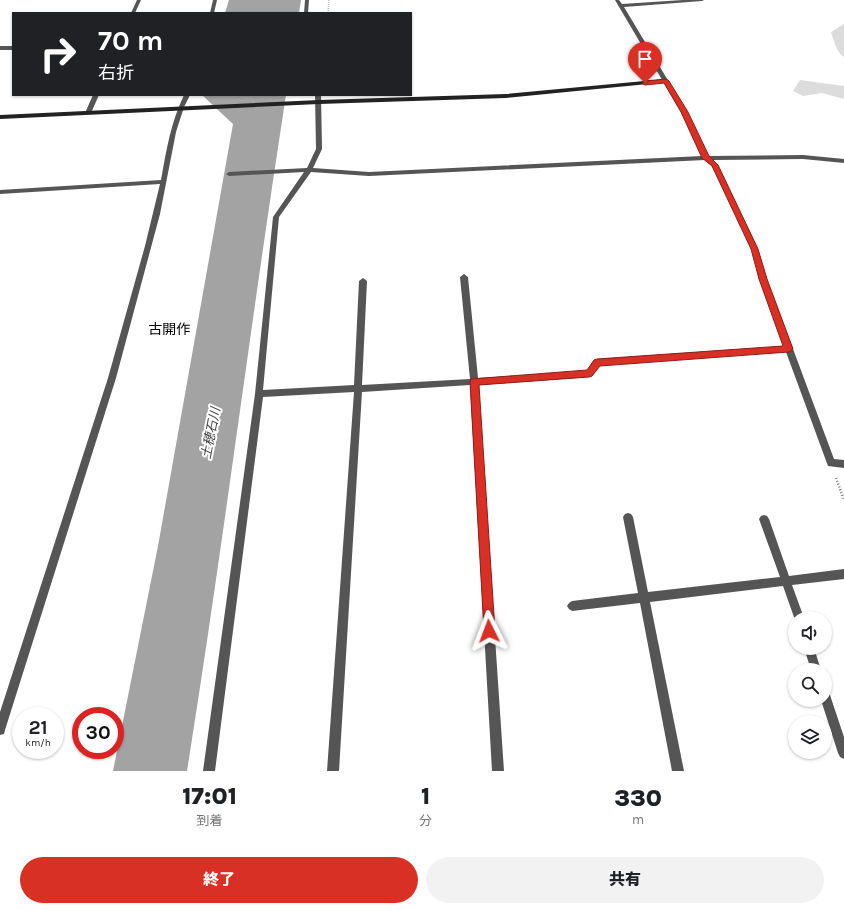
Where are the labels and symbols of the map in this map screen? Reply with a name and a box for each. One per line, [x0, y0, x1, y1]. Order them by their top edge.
pin [628, 42, 662, 83]
district label: 古開作 [148, 321, 190, 338]
water label: 土穂石川 [198, 404, 223, 460]
position arrow [468, 610, 510, 652]
speed limit sign: 30 [72, 707, 124, 759]

